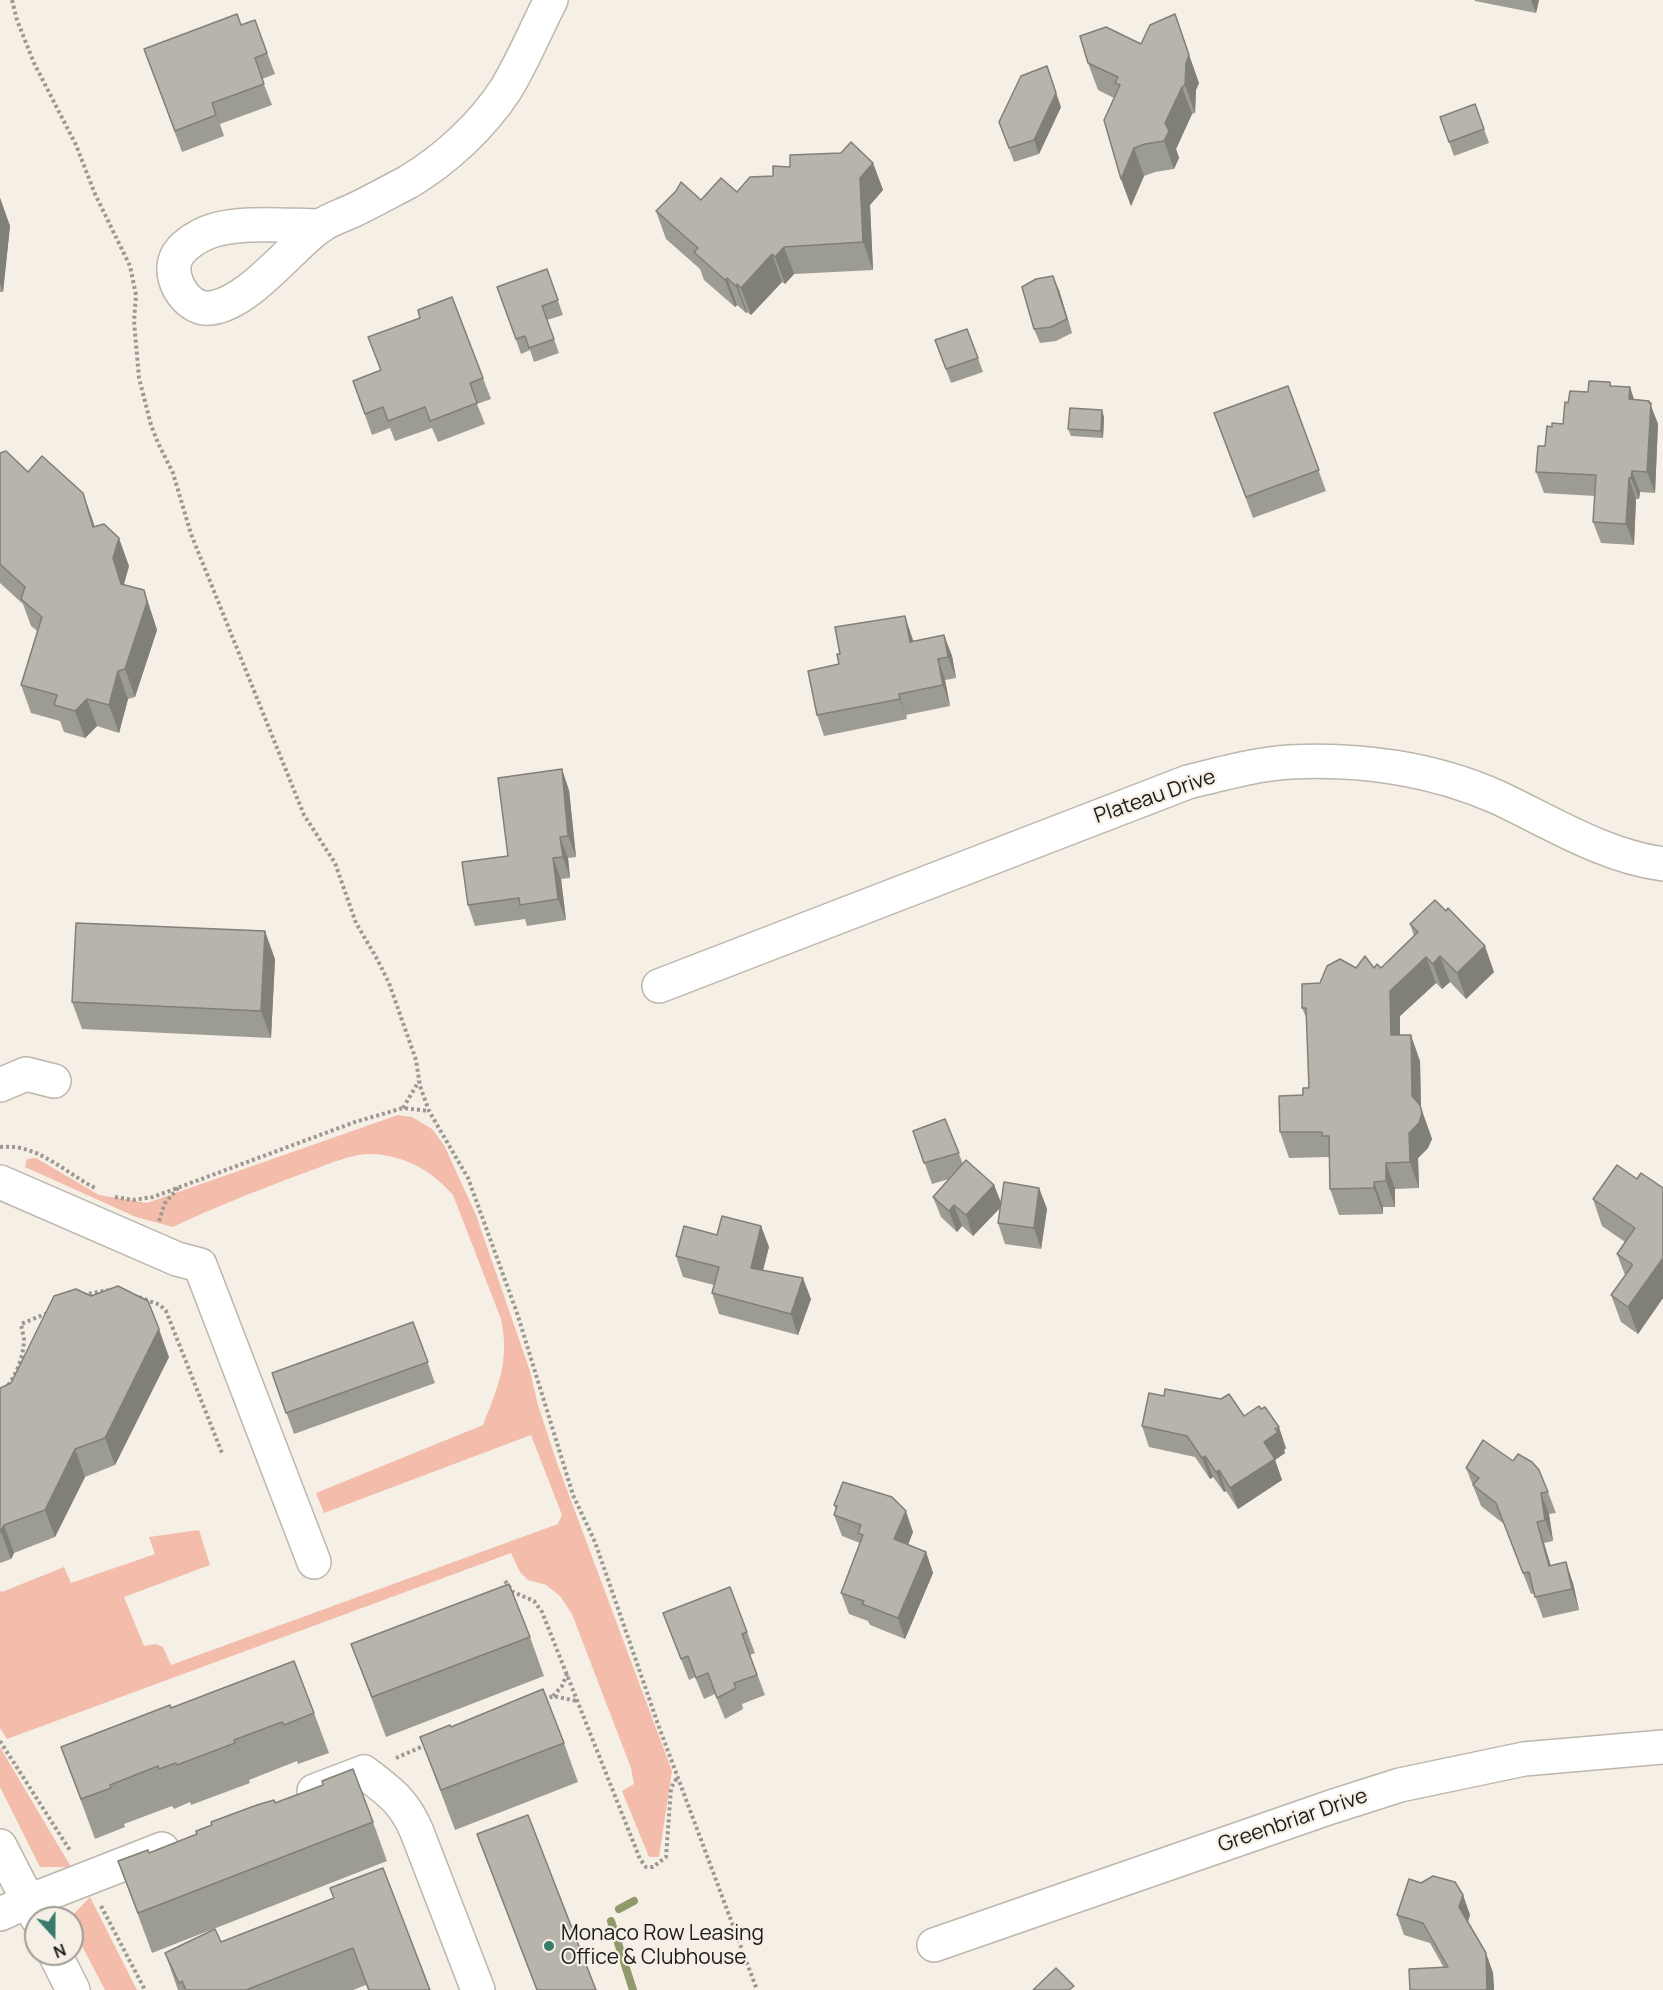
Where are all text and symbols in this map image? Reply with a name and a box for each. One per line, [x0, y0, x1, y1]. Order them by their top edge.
street label: Plateau Drive [1091, 764, 1219, 830]
street label: Greenbriar Drive [1215, 1784, 1371, 1858]
north arrow [24, 1906, 84, 1966]
place label: Monaco Row Leasing Office & Clubhouse [561, 1921, 764, 1971]
text: N [50, 1939, 69, 1963]
marker: Monaco Row Leasing Office & Clubhouse [542, 1939, 556, 1953]

